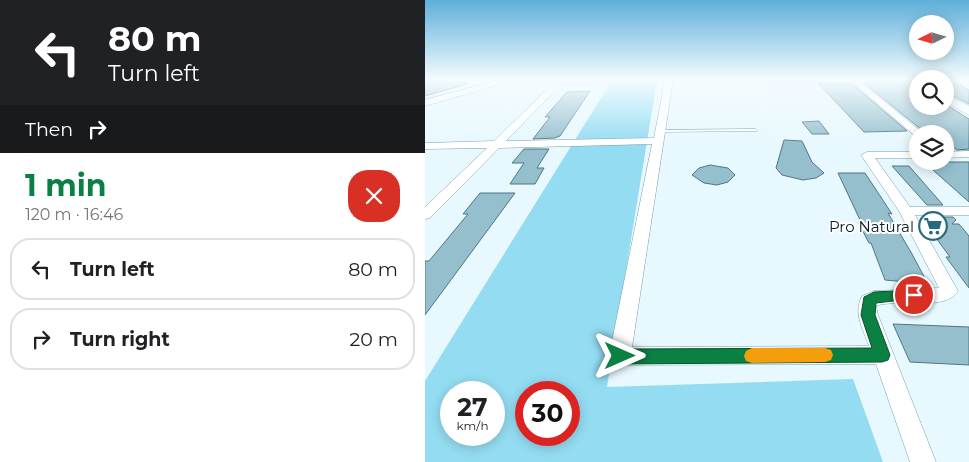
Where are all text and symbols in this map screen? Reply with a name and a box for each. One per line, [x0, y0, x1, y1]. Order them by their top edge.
north arrow [909, 15, 954, 60]
map controls [909, 15, 954, 170]
text: 80 m [108, 17, 202, 60]
icon: left [25, 20, 90, 85]
text: Turn left [108, 60, 200, 87]
button: search [909, 70, 954, 115]
icon: right [83, 115, 111, 143]
text: Then [25, 118, 73, 141]
button: layers [909, 125, 954, 170]
text: 1 min [25, 167, 106, 204]
button: close [348, 170, 400, 222]
text: 120 m · 16:46 [25, 205, 123, 224]
supermarket icon: Pro Natural [918, 211, 948, 241]
place label: Pro Natural [829, 217, 914, 236]
icon: left [27, 255, 55, 283]
text: Turn left [70, 258, 155, 281]
text: 80 m [348, 258, 398, 281]
pin [893, 274, 935, 316]
icon: arrive [900, 281, 928, 309]
icon: right [27, 325, 55, 353]
text: Turn right [70, 328, 170, 351]
text: 20 m [350, 328, 398, 351]
position arrow [593, 329, 645, 381]
speed limit sign: 30 [515, 381, 580, 446]
text: 27 [457, 392, 488, 422]
text: km/h [456, 418, 489, 433]

